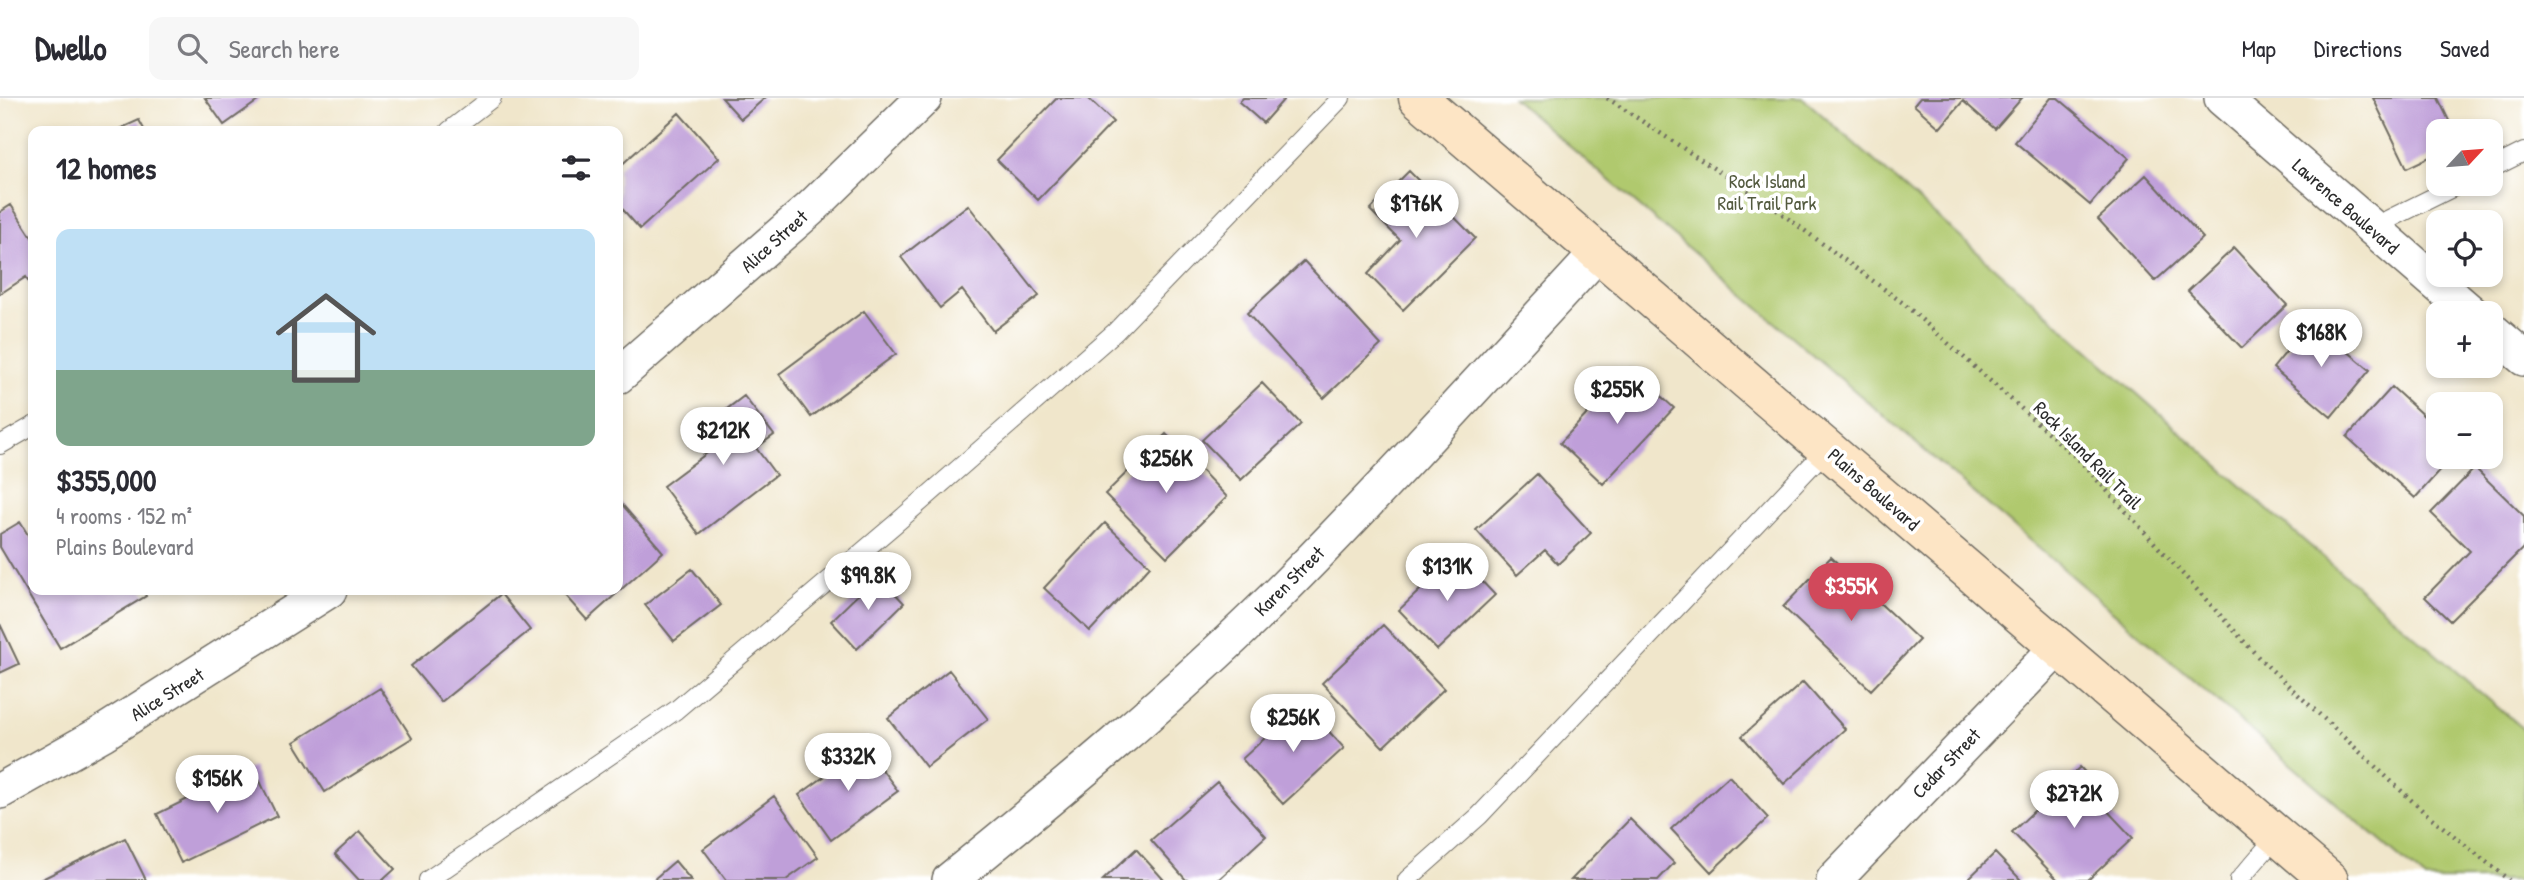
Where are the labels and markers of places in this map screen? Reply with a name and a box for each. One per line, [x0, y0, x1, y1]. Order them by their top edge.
pin: $176K [1367, 180, 1465, 240]
pin: $168K [2272, 310, 2370, 369]
pin: $255K [1568, 366, 1666, 426]
pin: $212K [674, 408, 772, 467]
pin: $256K [1117, 436, 1215, 495]
pin: $131K [1398, 544, 1496, 603]
pin: $99.8K [811, 552, 925, 612]
pin: $355K [1802, 564, 1900, 623]
pin: $256K [1244, 694, 1342, 754]
pin: $332K [799, 734, 897, 793]
pin: $156K [168, 756, 266, 815]
pin: $272K [2025, 770, 2123, 830]

